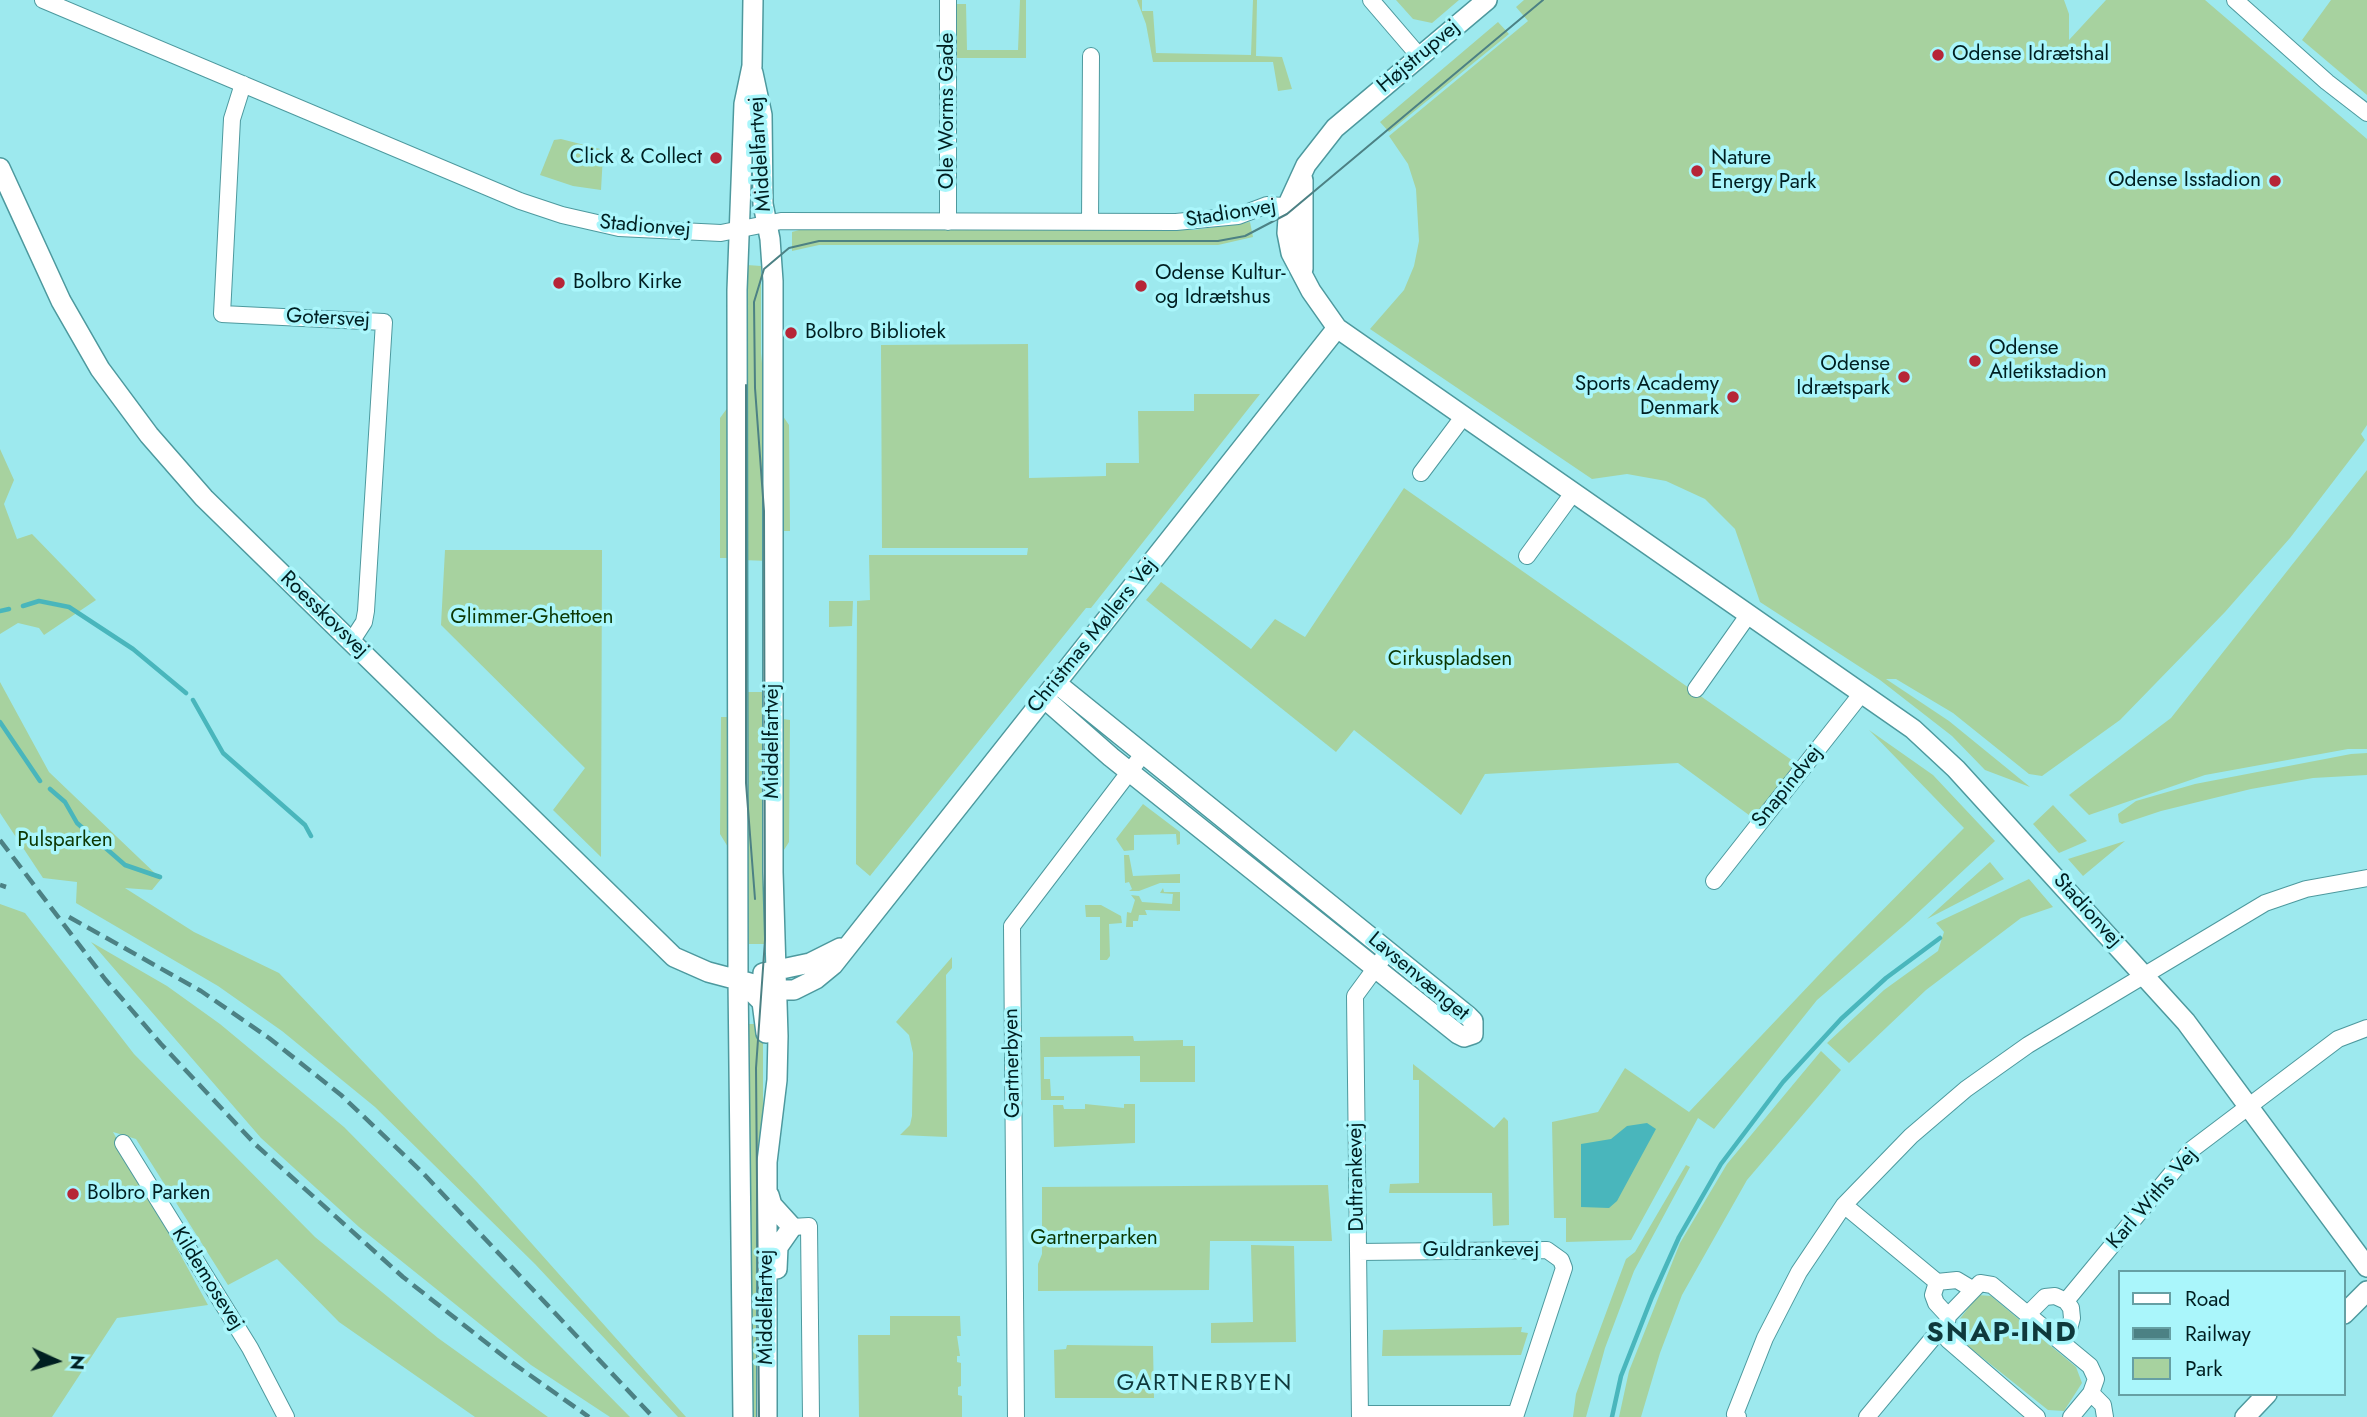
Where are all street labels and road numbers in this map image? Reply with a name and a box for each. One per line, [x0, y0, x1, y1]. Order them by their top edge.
street label: Højstrupvej [1373, 15, 1465, 99]
street label: Ole Worms Gade [935, 33, 961, 189]
street label: Middelfartvej [744, 96, 778, 212]
street label: Stadionvej [1184, 194, 1278, 234]
street label: Stadionvej [598, 210, 692, 244]
street label: Gotersvej [285, 304, 371, 334]
street label: Christmas Møllers Vej [1023, 553, 1163, 719]
street label: Roesskovsvej [274, 566, 374, 664]
street label: Middelfartvej [760, 683, 786, 799]
street label: Snapindvej [1747, 741, 1829, 833]
street label: Stadionvej [2047, 869, 2127, 953]
street label: Lavsenvænget [1362, 927, 1474, 1027]
street label: Gartnerbyen [999, 1008, 1027, 1118]
street label: Duftrankevej [1343, 1122, 1371, 1232]
street label: Karl Withs Vej [2102, 1143, 2204, 1255]
street label: Kildemosevej [165, 1223, 249, 1335]
street label: Guldrankevej [1423, 1238, 1539, 1264]
street label: Middelfartvej [754, 1249, 780, 1365]

